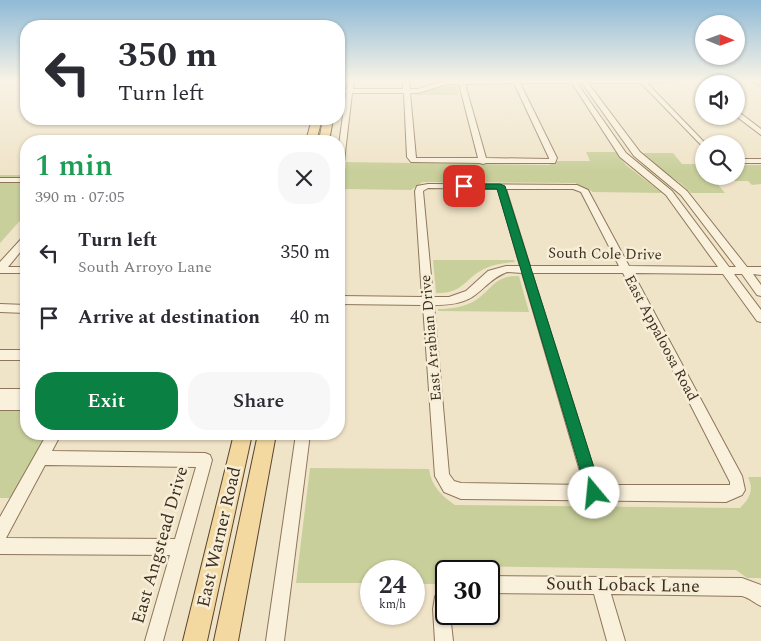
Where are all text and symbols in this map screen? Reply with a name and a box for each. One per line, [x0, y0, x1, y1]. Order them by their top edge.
north arrow [695, 15, 745, 65]
map controls [695, 15, 745, 185]
text: 350 m [118, 29, 217, 82]
icon: left [35, 40, 100, 105]
button: sound [695, 75, 745, 125]
text: Turn left [118, 77, 204, 110]
button: search [695, 135, 745, 185]
text: 1 min [35, 143, 113, 189]
button: close [278, 152, 330, 204]
pin [443, 165, 485, 207]
icon: arrive [450, 172, 478, 200]
text: 390 m · 07:05 [35, 185, 125, 209]
text: Turn left [78, 226, 157, 255]
text: 350 m [280, 238, 330, 267]
icon: left [35, 239, 63, 267]
street label: South Cole Drive [548, 242, 662, 266]
text: South Arroyo Lane [78, 255, 212, 279]
street label: East Appaloosa Road [618, 271, 704, 405]
street label: East Arabian Drive [414, 274, 448, 402]
text: Arrive at destination [78, 303, 260, 332]
text: 40 m [290, 303, 330, 332]
icon: arrive [35, 304, 63, 332]
button: Exit [35, 372, 178, 430]
button: Share [188, 372, 330, 430]
street label: East Angstead Drive [125, 463, 195, 627]
street label: East Warner Road [190, 464, 248, 610]
position arrow [567, 466, 619, 518]
speed limit sign: 30 [435, 560, 500, 625]
text: 24 [378, 567, 407, 605]
street label: South Loback Lane [546, 570, 700, 600]
text: km/h [379, 595, 406, 614]

